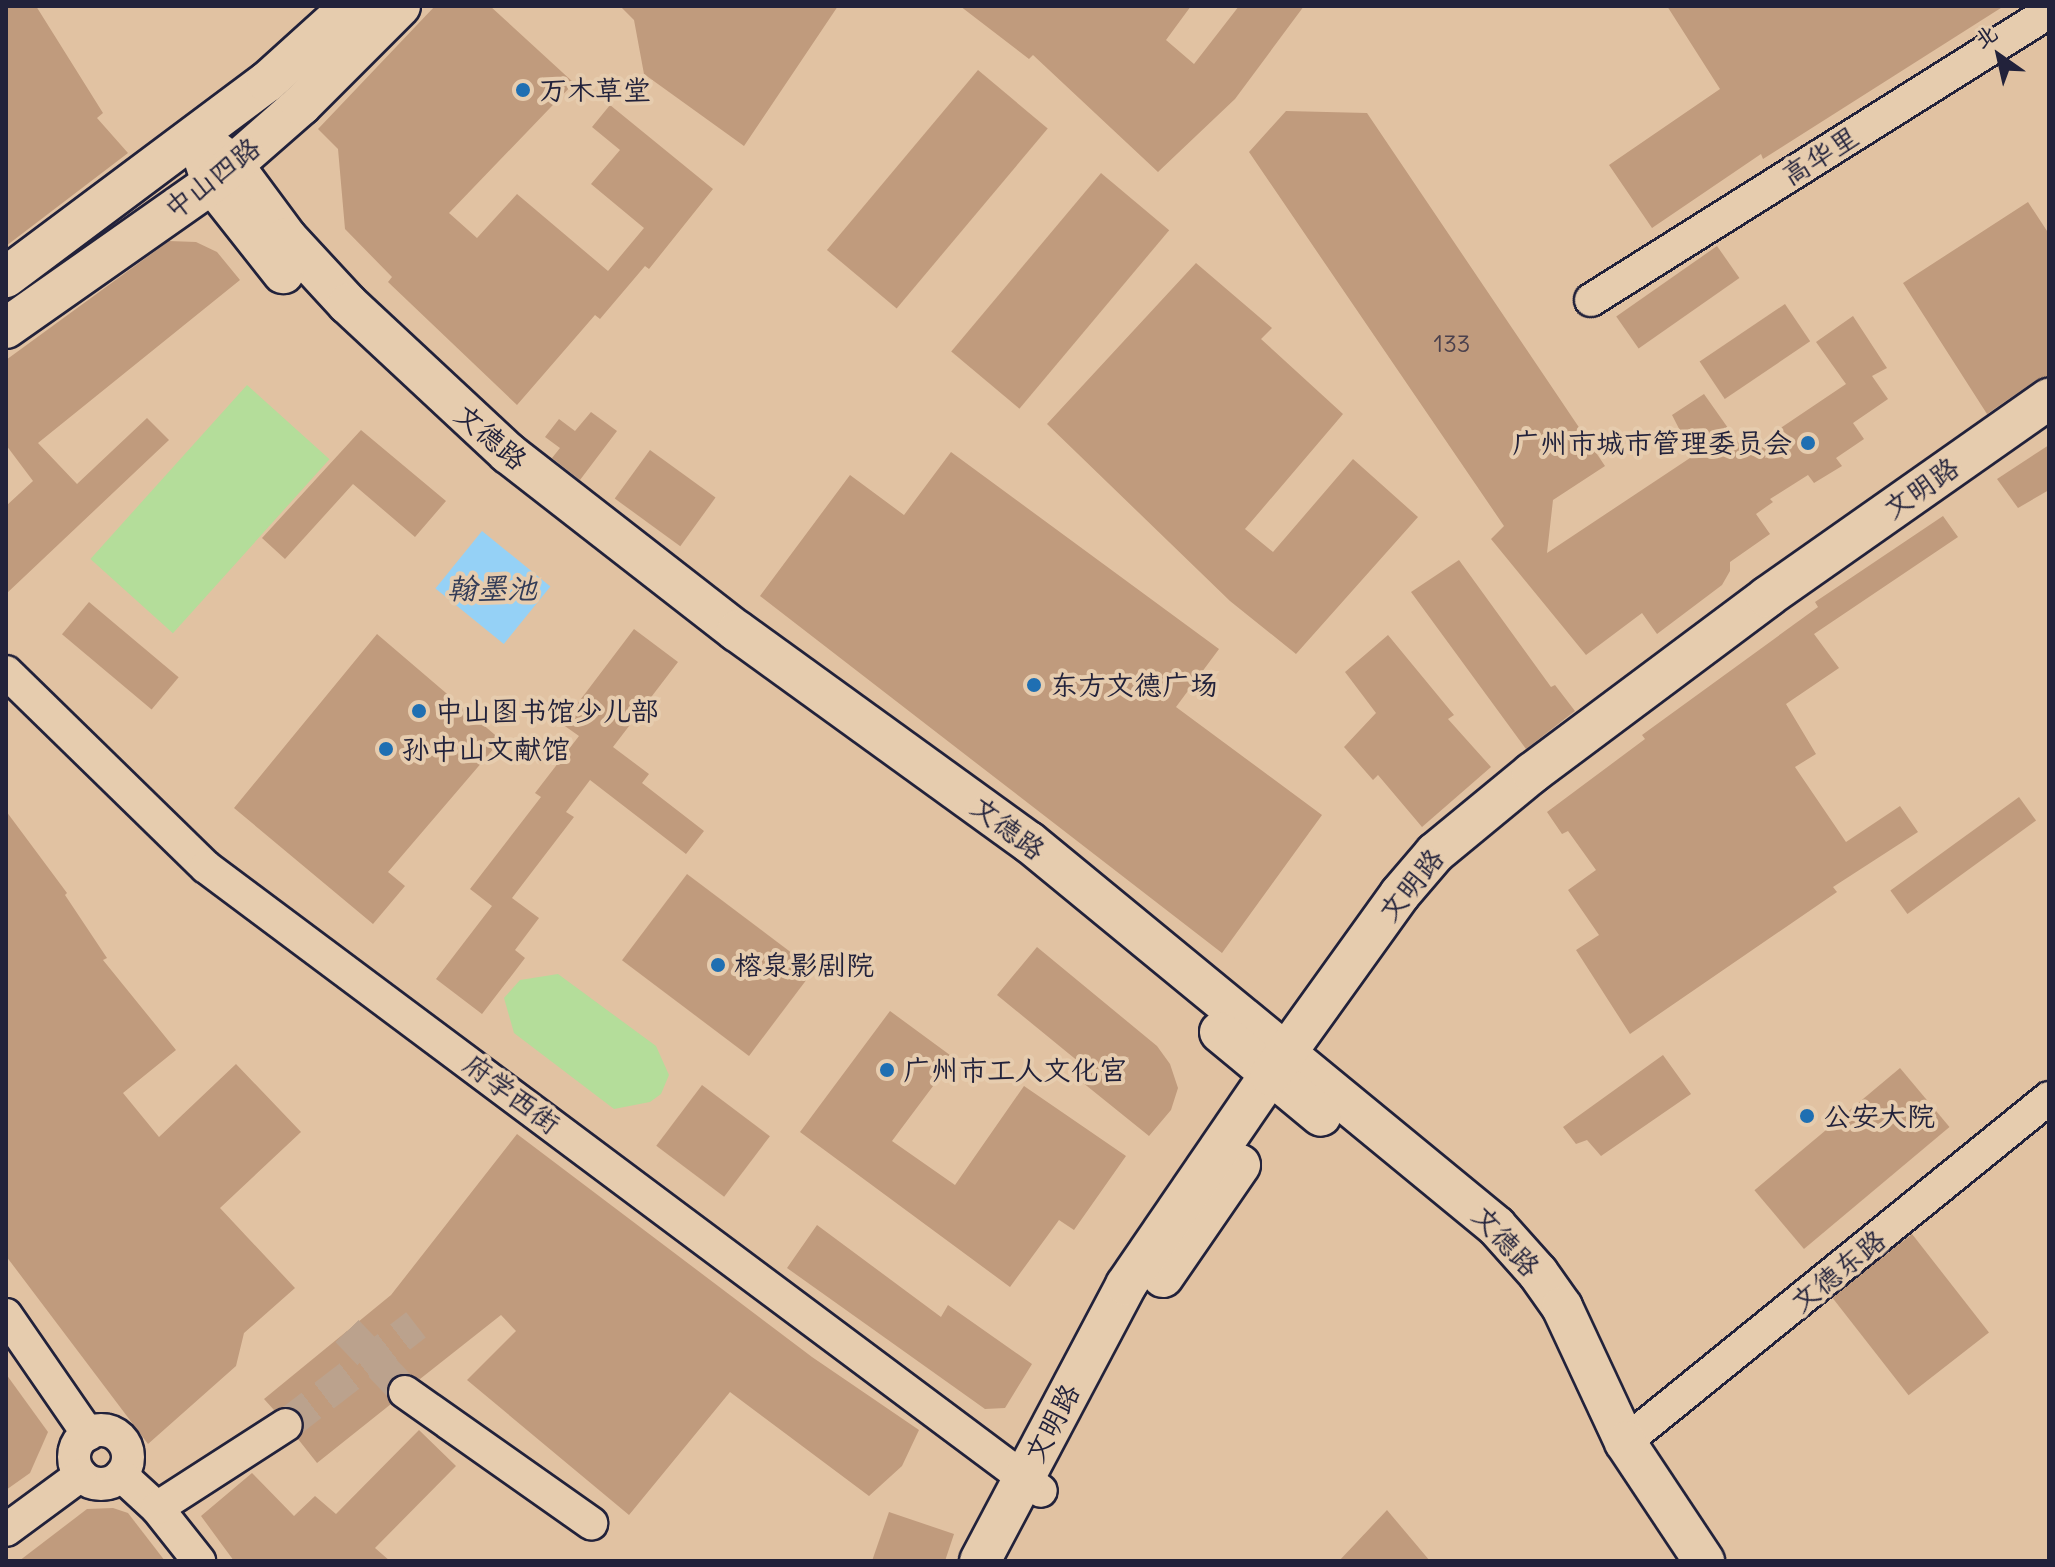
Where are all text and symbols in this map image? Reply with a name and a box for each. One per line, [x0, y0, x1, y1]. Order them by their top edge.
north arrow [1959, 16, 2039, 96]
text: 北 [1969, 18, 2003, 54]
place label: 万木草堂 [539, 73, 651, 107]
marker: 万木草堂 [514, 81, 532, 99]
street label: 高华里 [1775, 119, 1865, 193]
street label: 中山四路 [158, 130, 266, 226]
house number: 133 [1434, 330, 1470, 358]
street label: 文德路 [448, 397, 534, 477]
place label: 广州市城市管理委员会 [1512, 426, 1792, 460]
marker: 广州市城市管理委员会 [1799, 434, 1817, 452]
street label: 文明路 [1877, 450, 1965, 526]
water label: 翰墨池 [447, 570, 537, 606]
place label: 东方文德广场 [1050, 668, 1218, 702]
marker: 东方文德广场 [1025, 676, 1043, 694]
place label: 中山图书馆少儿部 [435, 694, 659, 728]
marker: 中山图书馆少儿部 [410, 702, 428, 720]
place label: 孙中山文献馆 [402, 732, 570, 766]
marker: 孙中山文献馆 [377, 740, 395, 758]
street label: 文德路 [964, 789, 1052, 867]
street label: 文明路 [1372, 842, 1450, 928]
place label: 榕泉影剧院 [734, 948, 874, 982]
marker: 榕泉影剧院 [709, 956, 727, 974]
street label: 府学西街 [457, 1047, 567, 1141]
place label: 广州市工人文化宫 [903, 1053, 1127, 1087]
marker: 广州市工人文化宫 [878, 1061, 896, 1079]
place label: 公安大院 [1823, 1099, 1935, 1133]
marker: 公安大院 [1798, 1107, 1816, 1125]
street label: 文德路 [1465, 1199, 1547, 1283]
street label: 文德东路 [1784, 1223, 1892, 1319]
street label: 文明路 [1017, 1378, 1087, 1468]

